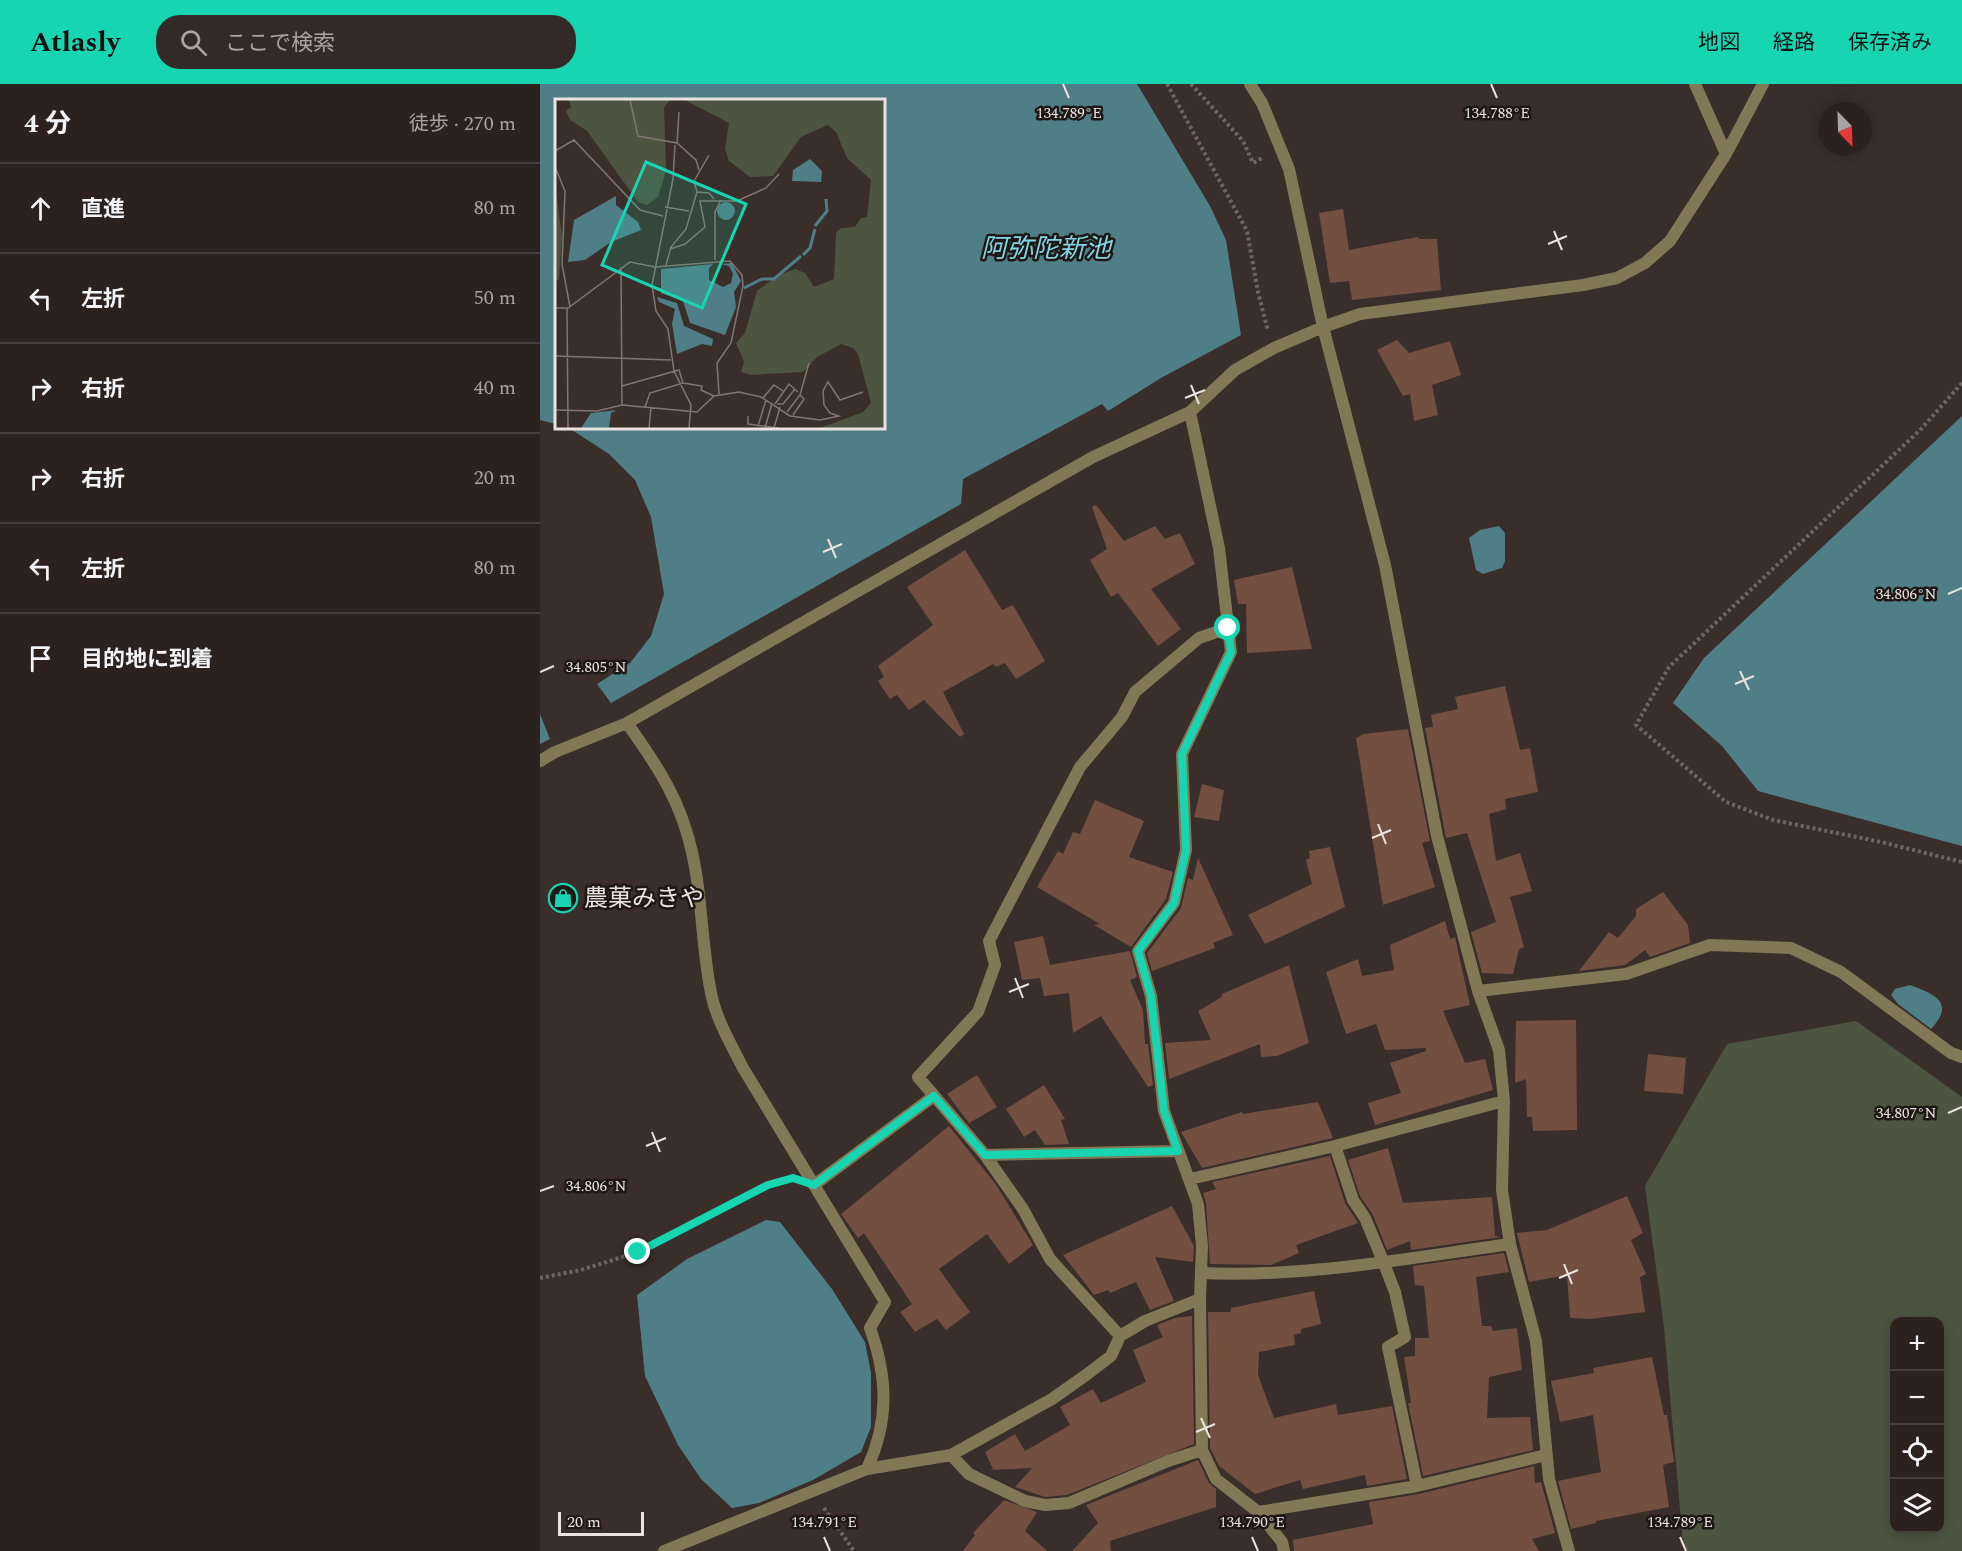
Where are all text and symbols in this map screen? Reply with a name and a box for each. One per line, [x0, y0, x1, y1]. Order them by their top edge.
search box [156, 15, 576, 69]
text: Atlasly [30, 21, 120, 64]
icon: search [177, 26, 210, 59]
text: ここで検索 [225, 27, 335, 60]
text: 地図 [1698, 27, 1740, 59]
text: 経路 [1773, 27, 1815, 59]
text: 保存済み [1848, 27, 1932, 59]
inset map [555, 99, 885, 429]
text: 134.789°E [1036, 102, 1102, 125]
text: 134.788°E [1464, 102, 1530, 125]
north arrow [1818, 102, 1872, 156]
text: 4 分 [24, 104, 71, 144]
text: 徒歩 · 270 m [409, 109, 516, 139]
icon: ahead [24, 192, 57, 225]
text: 直進 [81, 193, 125, 226]
text: 80 m [474, 193, 516, 223]
water label: 阿弥陀新池 [981, 229, 1114, 269]
icon: left [24, 282, 57, 315]
text: 左折 [81, 283, 125, 316]
text: 50 m [474, 283, 516, 313]
icon: right [24, 372, 57, 405]
text: 右折 [81, 373, 125, 406]
text: 40 m [474, 373, 516, 403]
icon: right [24, 462, 57, 495]
text: 右折 [81, 463, 125, 496]
text: 20 m [474, 463, 516, 493]
icon: left [24, 552, 57, 585]
text: 左折 [81, 553, 125, 586]
text: 80 m [474, 553, 516, 583]
text: 34.806°N [1876, 583, 1936, 606]
route start [1214, 614, 1240, 640]
icon: arrive [24, 642, 57, 675]
text: 目的地に到着 [81, 643, 213, 676]
text: 34.805°N [566, 656, 626, 679]
place label: 農菓みきや [584, 881, 704, 917]
shop icon: 農菓みきや [547, 882, 579, 914]
text: 34.807°N [1876, 1102, 1936, 1125]
text: 34.806°N [566, 1175, 626, 1198]
route end [624, 1238, 650, 1264]
map controls [1890, 1317, 1944, 1533]
button: + [1890, 1317, 1944, 1371]
button: − [1890, 1371, 1944, 1425]
button: locate [1890, 1425, 1944, 1479]
button: layers [1890, 1479, 1944, 1533]
scale bar [558, 1509, 644, 1536]
text: 20 m [567, 1510, 601, 1534]
text: 134.791°E [791, 1511, 857, 1534]
text: 134.790°E [1219, 1511, 1285, 1534]
text: 134.789°E [1647, 1511, 1713, 1534]

